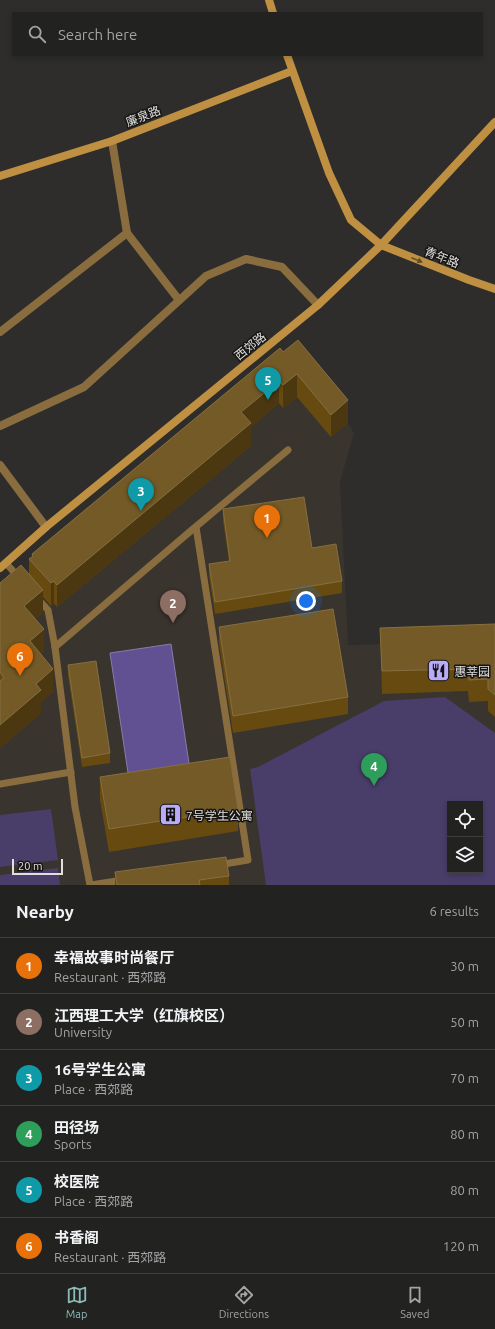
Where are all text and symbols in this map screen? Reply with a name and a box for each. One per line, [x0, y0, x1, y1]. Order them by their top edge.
search box [12, 12, 483, 56]
icon: search [26, 23, 48, 45]
text: Search here [58, 26, 137, 43]
street label: 廉泉路 [124, 103, 162, 129]
street label: 青年路 [423, 244, 461, 270]
one-way arrow [412, 257, 424, 263]
street label: 西郊路 [232, 330, 268, 362]
pin: 5 [255, 367, 281, 400]
pin: 3 [128, 478, 154, 511]
pin: 1 [254, 505, 280, 538]
pin: 2 [160, 590, 186, 623]
your location [296, 591, 316, 611]
pin: 6 [7, 643, 33, 676]
restaurant icon: 惠莘园 [425, 658, 451, 684]
place label: 惠莘园 [454, 665, 490, 678]
pin: 4 [361, 753, 387, 786]
map controls [447, 801, 483, 873]
button: locate [447, 801, 483, 837]
building icon: 7号学生公寓 [157, 802, 183, 828]
place label: 7号学生公寓 [186, 809, 253, 822]
button: layers [447, 837, 483, 873]
scale bar [12, 857, 63, 876]
text: 20 m [18, 860, 42, 872]
text: Nearby [16, 902, 74, 921]
text: 6 results [429, 904, 479, 918]
text: 幸福故事时尚餐厅 [54, 949, 174, 966]
text: 1 [25, 959, 33, 973]
text: 30 m [450, 959, 479, 973]
text: Restaurant · 西郊路 [54, 970, 166, 984]
text: 江西理工大学（红旗校区） [54, 1007, 234, 1024]
text: 2 [25, 1015, 33, 1029]
text: 50 m [450, 1015, 479, 1029]
text: University [54, 1025, 112, 1039]
text: 16号学生公寓 [54, 1061, 146, 1078]
text: 3 [25, 1071, 33, 1085]
text: 70 m [450, 1071, 479, 1085]
text: Place · 西郊路 [54, 1082, 133, 1096]
text: 田径场 [54, 1119, 99, 1136]
text: 4 [25, 1127, 33, 1141]
text: 80 m [450, 1127, 479, 1141]
text: Sports [54, 1137, 92, 1151]
text: 校医院 [54, 1173, 99, 1190]
text: 5 [25, 1183, 33, 1197]
text: 80 m [450, 1183, 479, 1197]
text: Place · 西郊路 [54, 1194, 133, 1208]
text: 书香阁 [54, 1229, 99, 1246]
text: 6 [25, 1239, 33, 1253]
text: 120 m [443, 1239, 479, 1253]
text: Restaurant · 西郊路 [54, 1250, 166, 1264]
tab: Map [66, 1284, 88, 1320]
tab: Directions [219, 1284, 269, 1320]
tab: Saved [400, 1284, 429, 1320]

